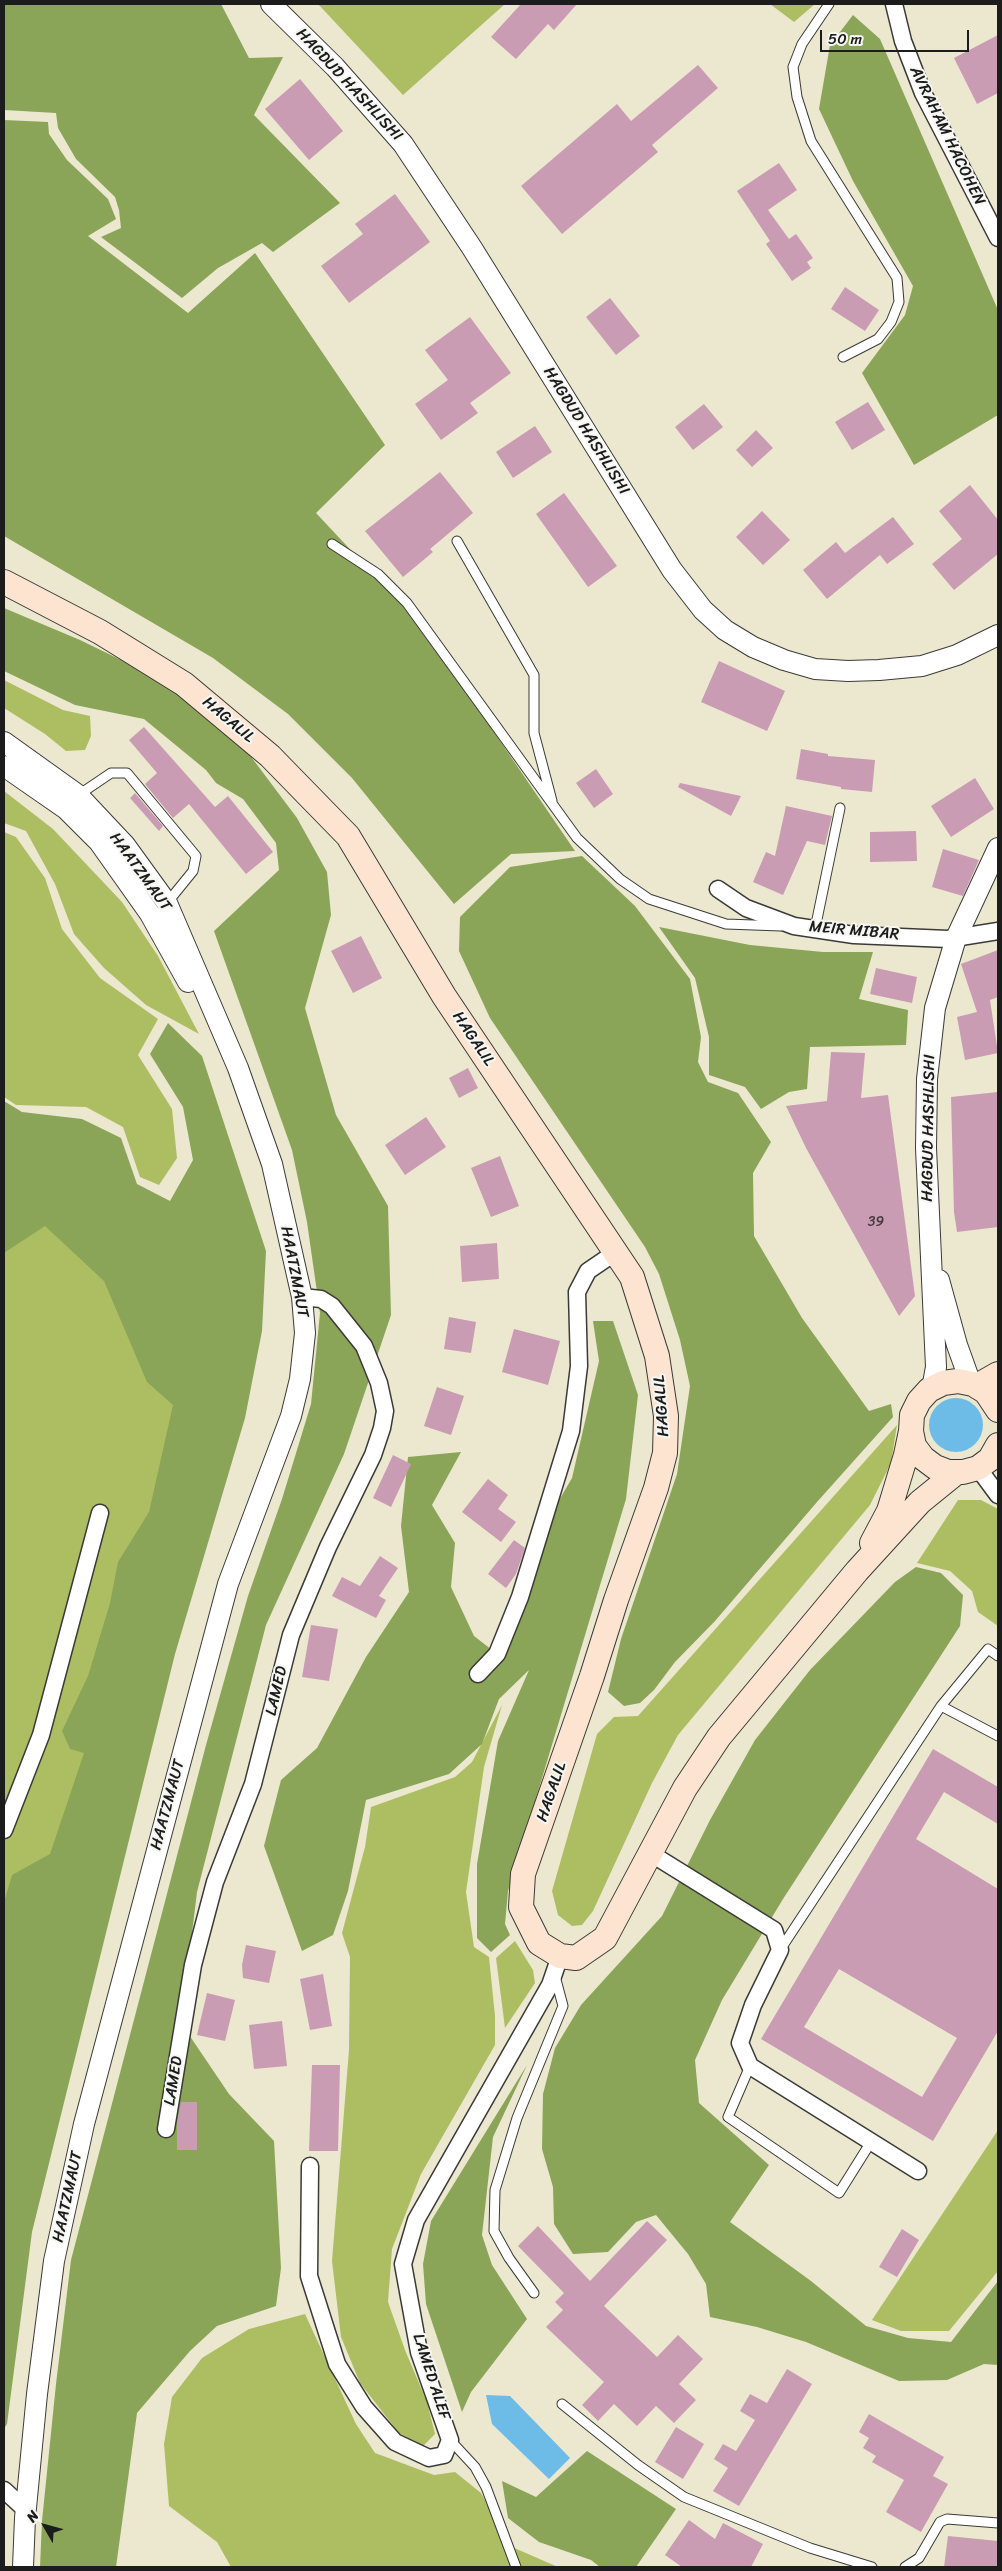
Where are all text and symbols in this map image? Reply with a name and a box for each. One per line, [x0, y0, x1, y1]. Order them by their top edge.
scale bar [822, 20, 971, 52]
street label: HAGDUD HASHLISHI [292, 25, 406, 145]
text: 50 m [828, 26, 862, 52]
street label: AVRAHAM HACOHEN [905, 63, 989, 209]
street label: HAGDUD HASHLISHI [539, 363, 633, 499]
street label: HAGALIL [198, 693, 258, 747]
street label: HAATZMAUT [105, 829, 175, 915]
street label: MEIR MIBAR [808, 918, 900, 944]
street label: HAGALIL [448, 1008, 498, 1070]
street label: HAGDUD HASHLISHI [918, 1054, 940, 1202]
house number: 39 [868, 1214, 884, 1230]
street label: HAATZMAUT [276, 1225, 312, 1319]
street label: HAGALIL [650, 1374, 674, 1438]
street label: LAMED [262, 1664, 292, 1718]
street label: HAATZMAUT [147, 1758, 189, 1852]
street label: HAGALIL [533, 1760, 571, 1824]
street label: LAMED [161, 2055, 187, 2107]
street label: HAATZMAUT [49, 2150, 87, 2244]
street label: LAMED ALEF [408, 2331, 454, 2423]
north arrow [20, 2501, 70, 2551]
text: N [20, 2505, 46, 2528]

